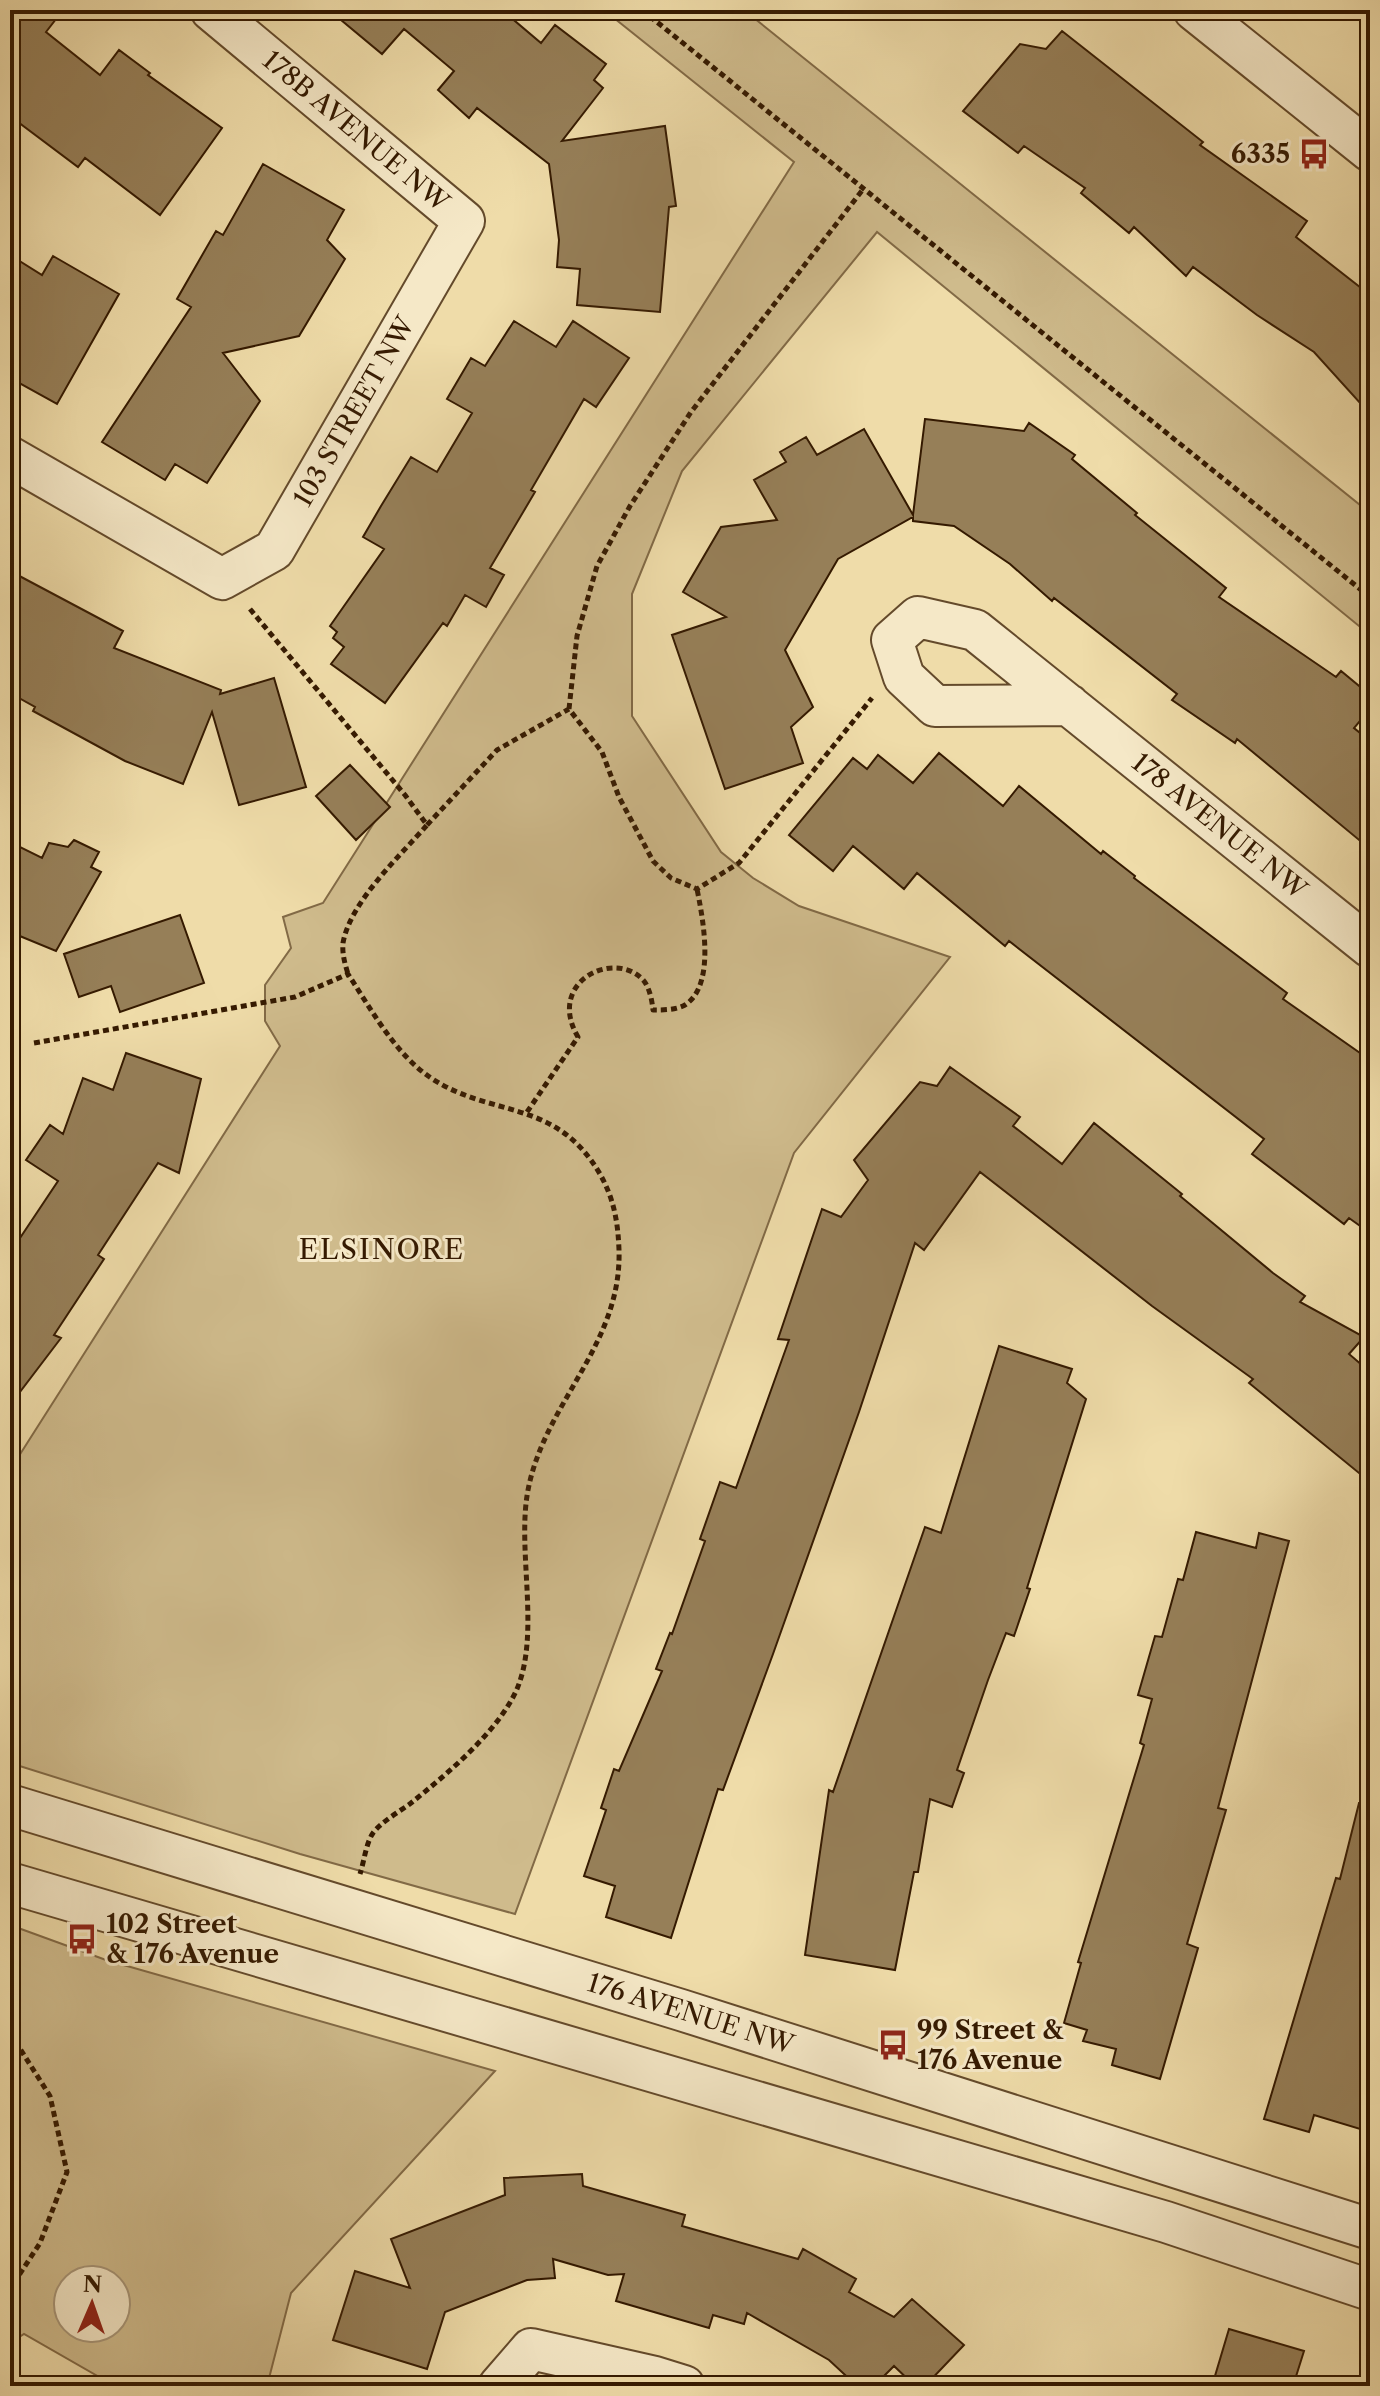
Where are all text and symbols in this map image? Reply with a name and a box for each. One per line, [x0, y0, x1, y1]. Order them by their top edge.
street label: 178B AVENUE NW [256, 44, 457, 219]
bus stop icon: 6335 [1297, 137, 1331, 171]
place label: 6335 [1231, 138, 1290, 170]
street label: 103 STREET NW [287, 309, 422, 512]
street label: 178 AVENUE NW [1126, 746, 1315, 907]
district label: ELSINORE [299, 1232, 465, 1266]
place label: 102 Street & 176 Avenue [106, 1908, 279, 1970]
bus stop icon: 102 Street & 176 Avenue [65, 1922, 99, 1956]
street label: 176 AVENUE NW [584, 1966, 799, 2061]
place label: 99 Street & 176 Avenue [917, 2014, 1064, 2076]
bus stop icon: 99 Street & 176 Avenue [876, 2028, 910, 2062]
north arrow [52, 2264, 132, 2344]
text: N [83, 2271, 103, 2298]

